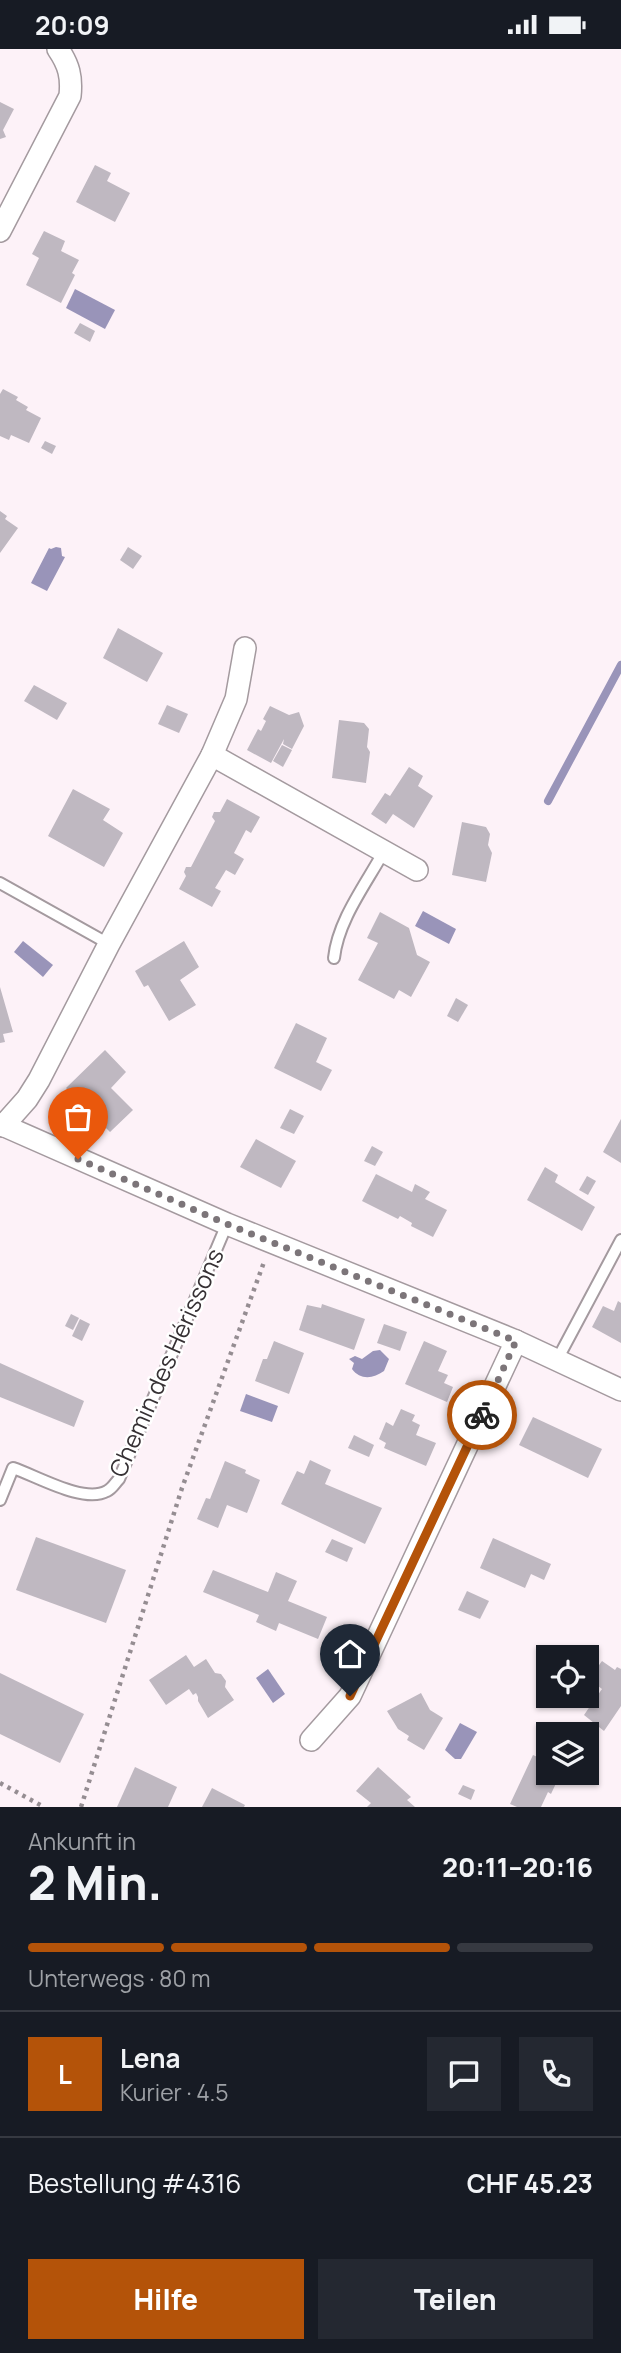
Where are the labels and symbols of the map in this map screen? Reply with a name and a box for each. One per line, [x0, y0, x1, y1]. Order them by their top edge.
pin [48, 1087, 108, 1159]
street label: Chemin des Hérissons [100, 1243, 231, 1482]
courier [447, 1380, 517, 1450]
pin [320, 1624, 380, 1696]

